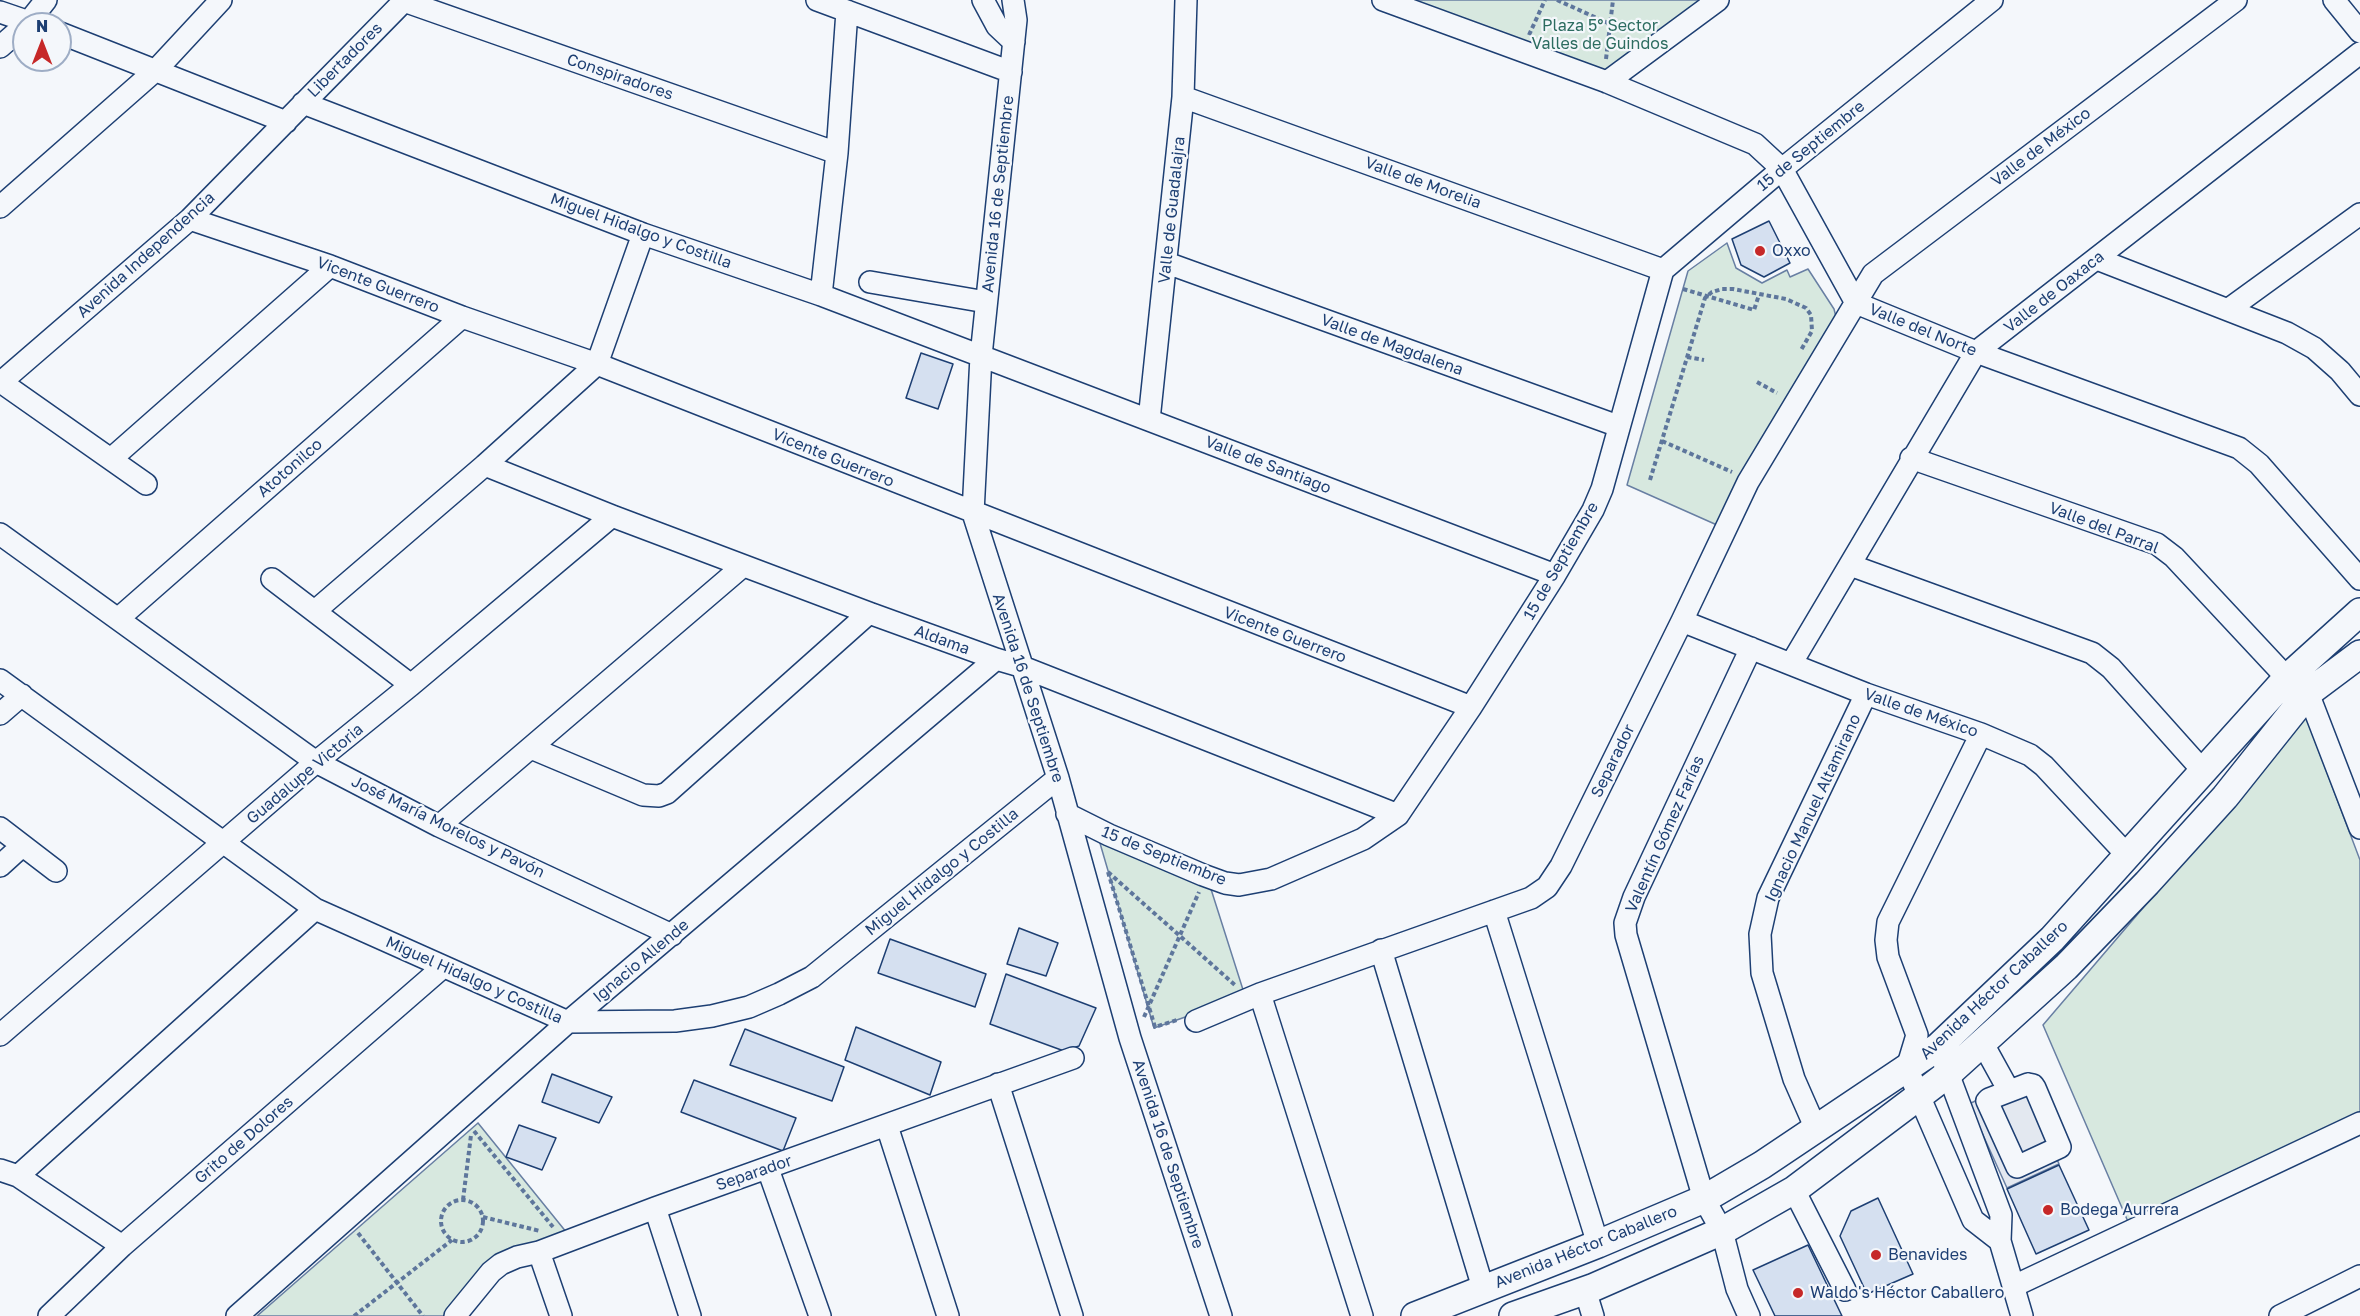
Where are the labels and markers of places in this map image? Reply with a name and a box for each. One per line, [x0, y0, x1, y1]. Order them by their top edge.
place label: Oxxo [1772, 241, 1811, 261]
marker: Oxxo [1753, 244, 1767, 258]
place label: Bodega Aurrera [2060, 1200, 2179, 1220]
marker: Bodega Aurrera [2041, 1203, 2055, 1217]
place label: Benavides [1888, 1245, 1967, 1265]
marker: Benavides [1869, 1248, 1883, 1262]
place label: Waldo's Héctor Caballero [1810, 1283, 2004, 1303]
marker: Waldo's Héctor Caballero [1791, 1286, 1805, 1300]

